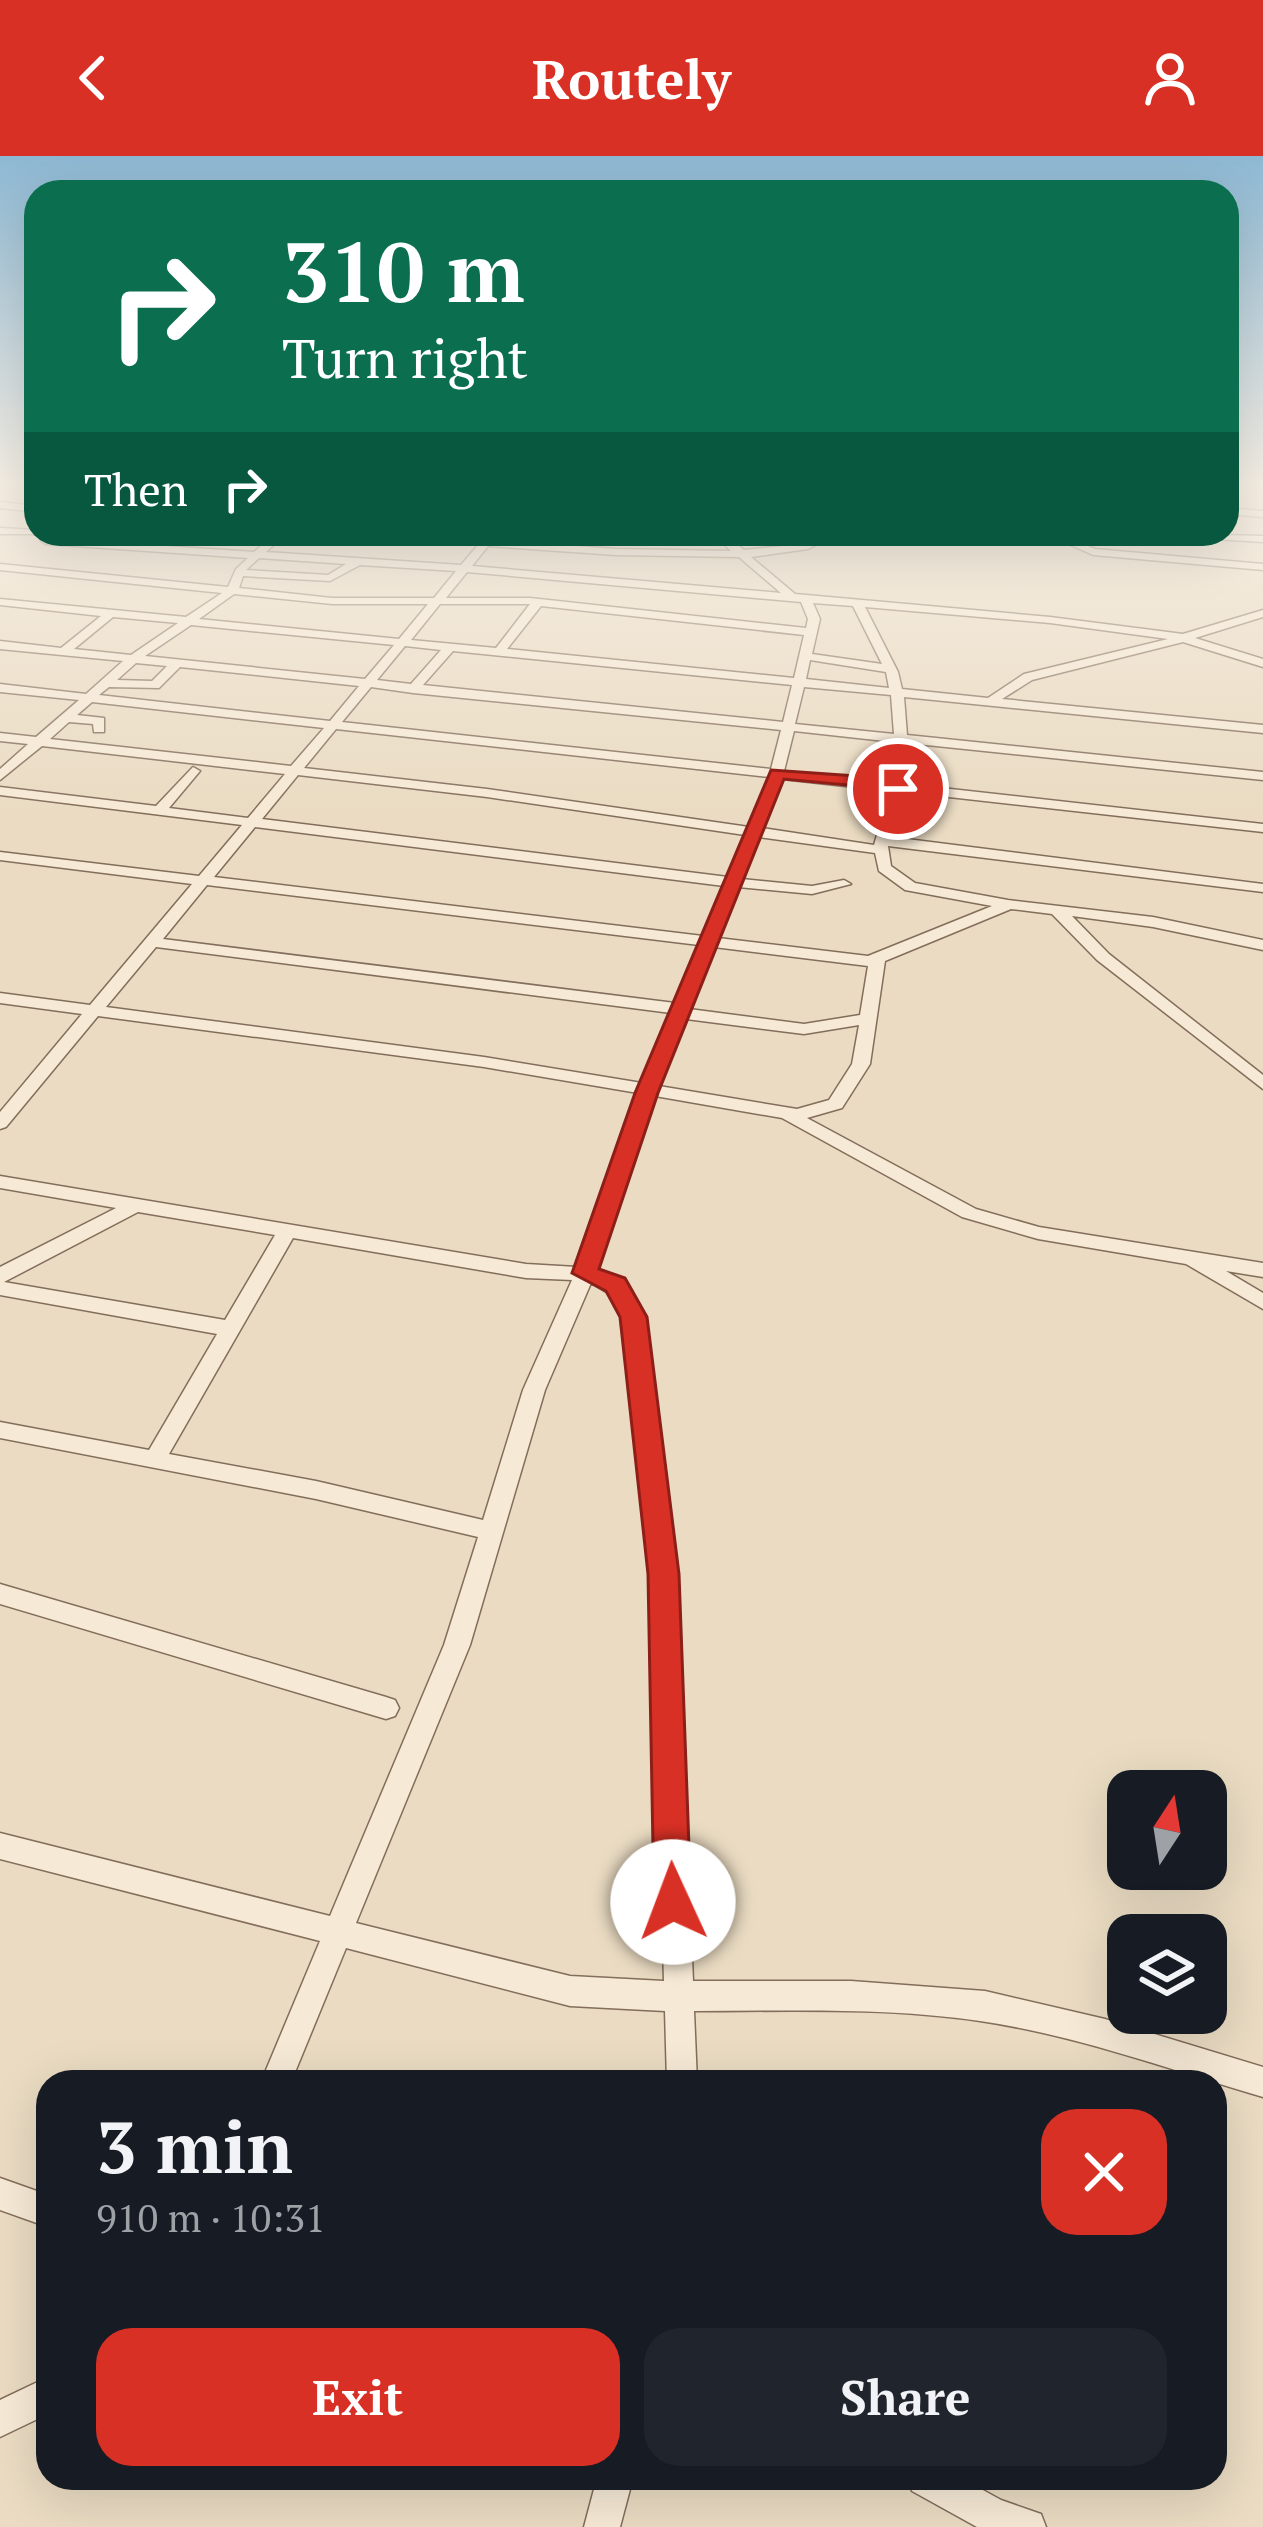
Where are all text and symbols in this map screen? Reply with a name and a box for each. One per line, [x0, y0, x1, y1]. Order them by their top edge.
text: Routely [532, 43, 731, 114]
icon: back [60, 45, 126, 111]
icon: person [1137, 45, 1203, 111]
text: 310 m [282, 215, 525, 326]
icon: right [84, 228, 240, 384]
text: Turn right [282, 322, 528, 393]
icon: right [212, 456, 278, 522]
text: Then [84, 459, 188, 519]
pin [847, 738, 949, 840]
icon: arrive [865, 756, 931, 822]
north arrow [1107, 1770, 1227, 1890]
map controls [1107, 1770, 1227, 2034]
position arrow [610, 1839, 736, 1965]
button: layers [1107, 1914, 1227, 2034]
text: 3 min [96, 2098, 293, 2194]
button: close [1041, 2109, 1167, 2235]
text: 910 m · 10:31 [96, 2191, 326, 2243]
button: Exit [96, 2328, 620, 2466]
button: Share [644, 2328, 1167, 2466]

